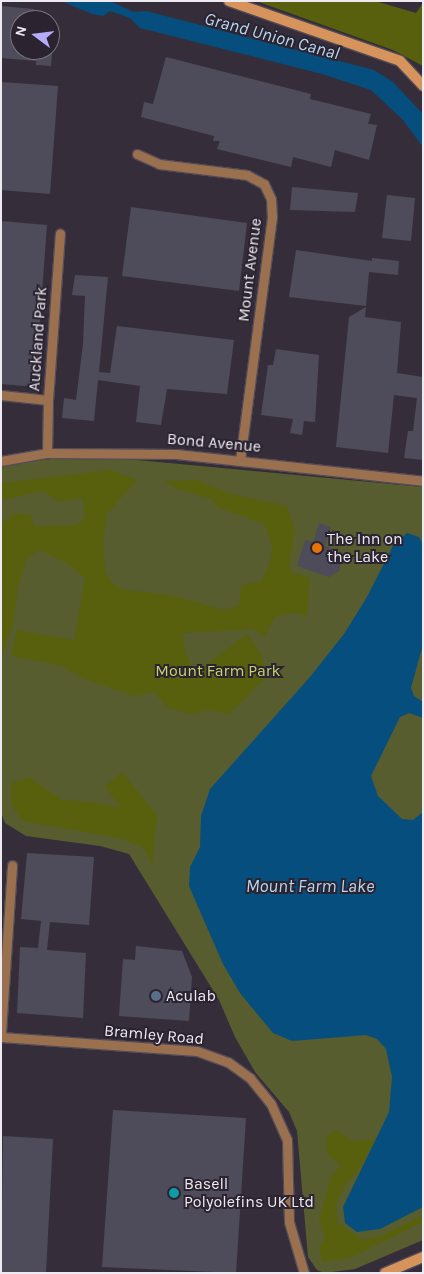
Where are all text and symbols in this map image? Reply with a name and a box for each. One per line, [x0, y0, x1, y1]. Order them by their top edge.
water label: Grand Union Canal [202, 8, 342, 64]
north arrow [10, 10, 60, 60]
text: N [11, 24, 31, 38]
street label: Mount Avenue [234, 217, 266, 323]
street label: Auckland Park [25, 286, 51, 392]
street label: Bond Avenue [166, 429, 262, 457]
place label: The Inn on the Lake [327, 529, 403, 567]
marker: The Inn on the Lake [311, 542, 323, 554]
park label: Mount Farm Park [155, 661, 281, 681]
water label: Mount Farm Lake [246, 875, 374, 897]
place label: Aculab [166, 986, 216, 1006]
marker: Aculab [150, 990, 162, 1002]
street label: Bramley Road [103, 1021, 205, 1049]
place label: Basell Polyolefins UK Ltd [184, 1174, 314, 1212]
marker: Basell Polyolefins UK Ltd [168, 1187, 180, 1199]

